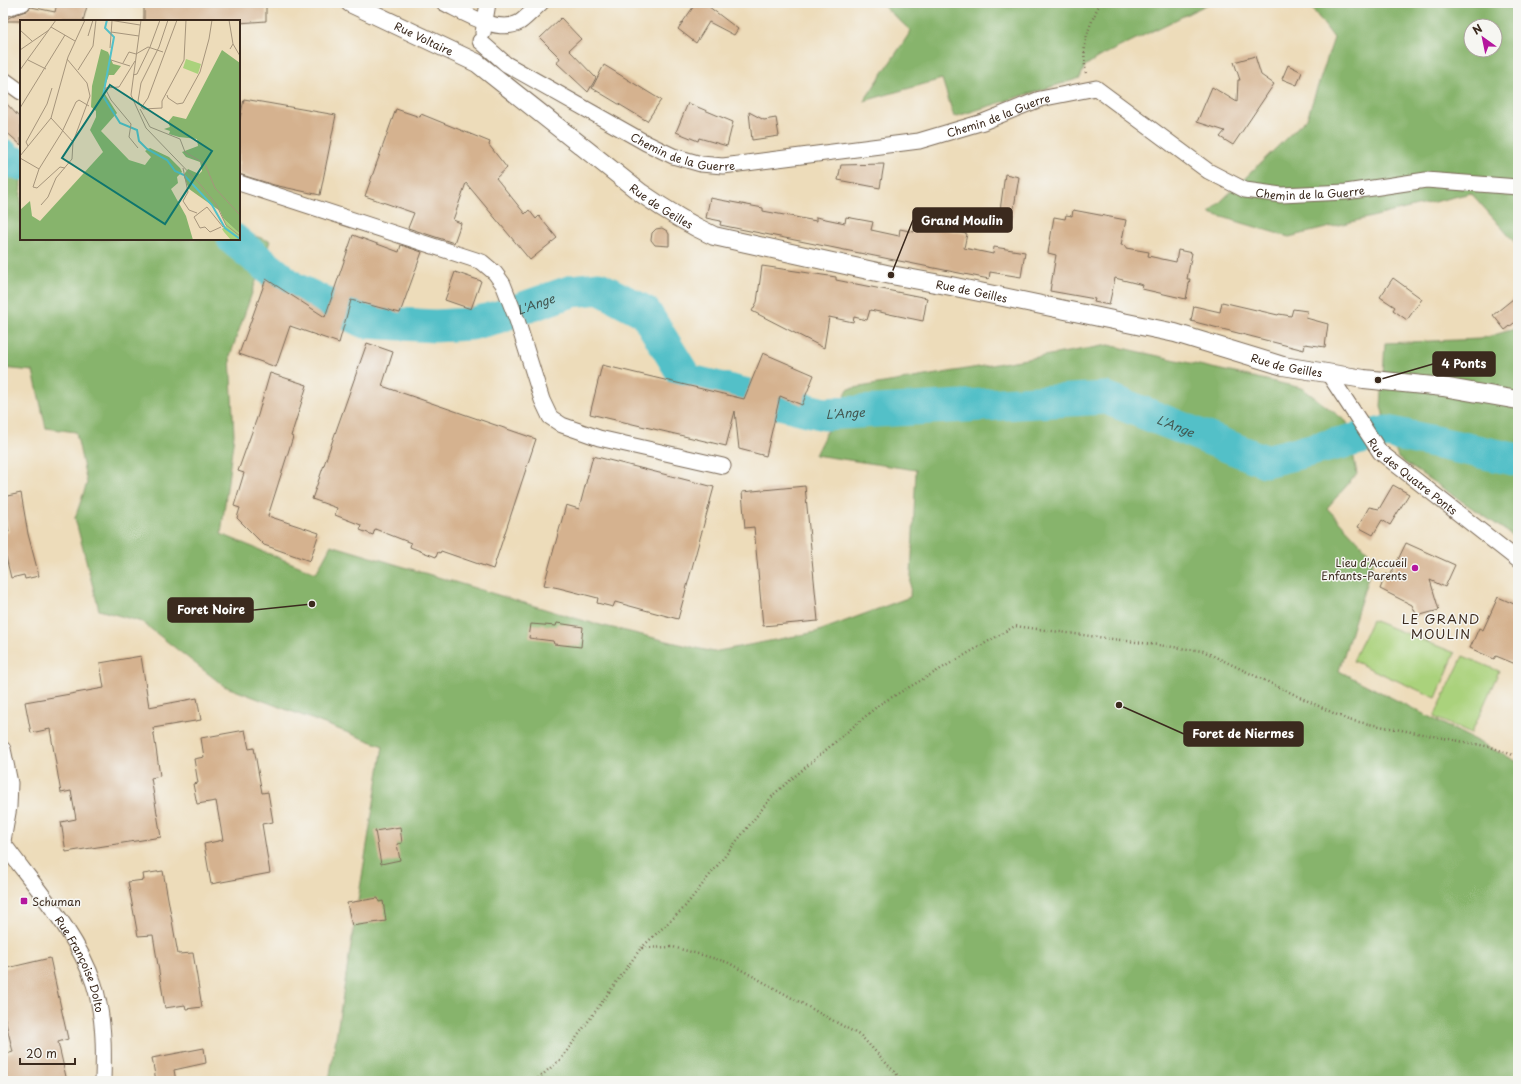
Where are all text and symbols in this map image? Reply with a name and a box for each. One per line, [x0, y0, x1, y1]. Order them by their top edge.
street label: Rue Voltaire [392, 17, 456, 59]
north arrow [1463, 18, 1503, 58]
inset map [20, 20, 240, 240]
text: N [1469, 20, 1486, 39]
street label: Chemin de la Guerre [944, 89, 1052, 141]
street label: Chemin de la Guerre [628, 128, 736, 175]
street label: Rue de Geilles [626, 179, 696, 233]
street label: Chemin de la Guerre [1255, 181, 1366, 204]
callout: Grand Moulin [913, 208, 1012, 232]
text: Grand Moulin [921, 211, 1003, 229]
street label: Rue de Geilles [935, 275, 1009, 306]
water label: L'Ange [514, 289, 557, 319]
street label: Rue de Geilles [1249, 348, 1324, 381]
callout: 4 Ponts [1433, 352, 1495, 376]
text: 4 Ponts [1442, 354, 1487, 372]
water label: L'Ange [825, 403, 866, 423]
water label: L'Ange [1154, 410, 1197, 441]
street label: Rue des Quatre Ponts [1364, 434, 1461, 518]
place label: Lieu d'Accueil Enfants-Parents [1321, 554, 1407, 584]
marker: Lieu d'Accueil Enfants-Parents [1410, 563, 1420, 573]
callout: Foret Noire [168, 598, 253, 622]
text: Foret Noire [177, 600, 245, 618]
district label: LE GRAND MOULIN [1402, 609, 1480, 643]
callout: Foret de Niermes [1184, 722, 1303, 746]
text: Foret de Niermes [1192, 724, 1294, 742]
place label: Schuman [32, 893, 81, 910]
marker: Schuman [19, 896, 29, 906]
street label: Rue Françoise Dolto [51, 912, 109, 1014]
scale bar [20, 1040, 75, 1066]
text: 20 m [26, 1044, 57, 1062]

